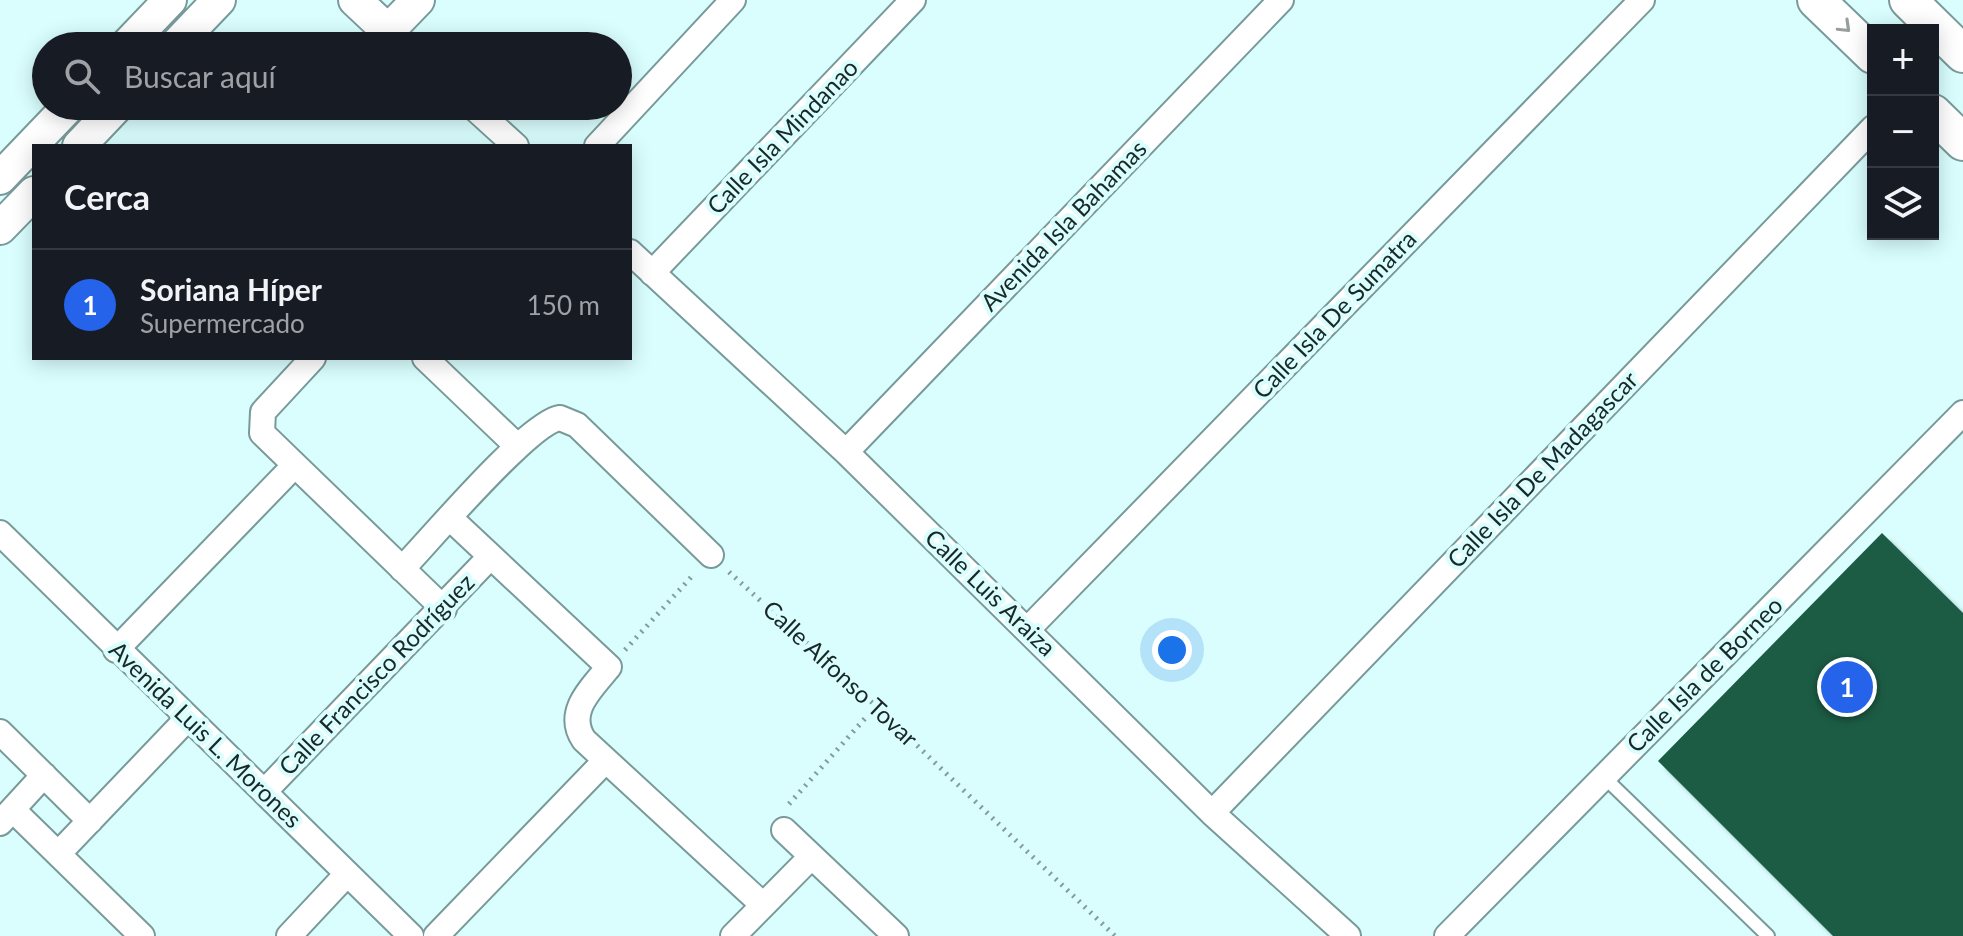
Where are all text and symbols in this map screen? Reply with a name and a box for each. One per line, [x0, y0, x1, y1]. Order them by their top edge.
one-way arrow [1836, 18, 1850, 33]
map controls [1867, 24, 1939, 240]
button: + [1867, 24, 1939, 96]
search box [32, 32, 632, 120]
street label: Calle Isla Mindanao [701, 52, 863, 219]
icon: search [60, 54, 104, 98]
text: Buscar aquí [124, 58, 276, 94]
button: − [1867, 96, 1939, 168]
street label: Avenida Isla Bahamas [974, 134, 1152, 316]
button: layers [1867, 168, 1939, 240]
text: Cerca [64, 176, 150, 217]
street label: Calle Isla De Sumatra [1246, 224, 1422, 404]
text: Soriana Híper [140, 271, 322, 307]
text: 1 [82, 289, 98, 321]
text: 150 m [527, 289, 600, 321]
text: Supermercado [140, 307, 305, 339]
street label: Calle Isla De Madagascar [1441, 365, 1643, 573]
street label: Calle Luis Araiza [920, 523, 1062, 661]
street label: Calle Francisco Rodríguez [272, 567, 480, 781]
street label: Calle Isla de Borneo [1620, 590, 1788, 758]
street label: Calle Alfonso Tovar [758, 594, 925, 752]
your location [1152, 630, 1192, 670]
street label: Avenida Luis L. Morones [104, 635, 308, 833]
pin: 1 [1821, 657, 1873, 717]

